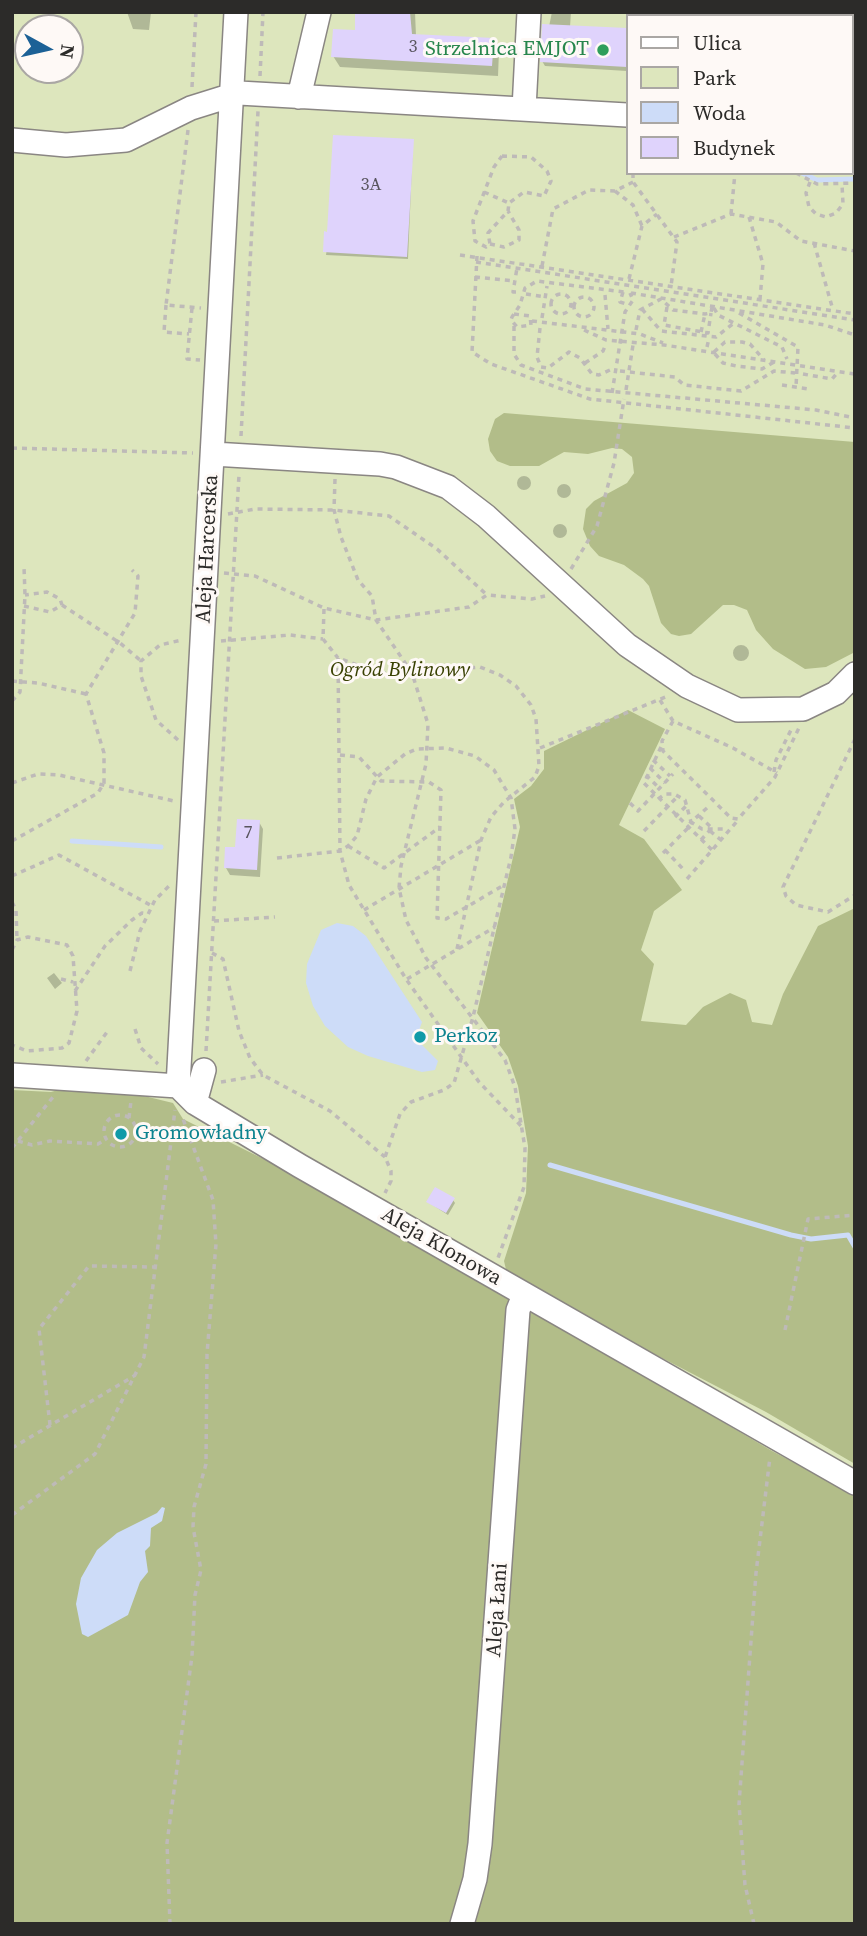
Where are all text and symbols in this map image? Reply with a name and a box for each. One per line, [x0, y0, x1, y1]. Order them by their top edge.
north arrow [14, 14, 84, 84]
legend [626, 14, 853, 175]
text: Ulica [693, 28, 742, 57]
house number: 3 [409, 36, 417, 58]
place label: Strzelnica EMJOT [425, 37, 589, 63]
marker: Strzelnica EMJOT [595, 42, 611, 58]
text: N [54, 43, 82, 60]
text: Park [693, 63, 736, 92]
text: Woda [693, 98, 746, 127]
text: Budynek [693, 133, 775, 162]
house number: 3A [361, 174, 381, 196]
street label: Aleja Harcerska [192, 474, 224, 624]
park label: Ogród Bylinowy [330, 658, 470, 684]
house number: 7 [244, 822, 252, 844]
place label: Perkoz [434, 1024, 497, 1050]
marker: Perkoz [412, 1029, 428, 1045]
place label: Gromowładny [135, 1121, 267, 1147]
marker: Gromowładny [113, 1126, 129, 1142]
street label: Aleja Klonowa [376, 1202, 506, 1292]
street label: Aleja Łani [482, 1562, 514, 1658]

